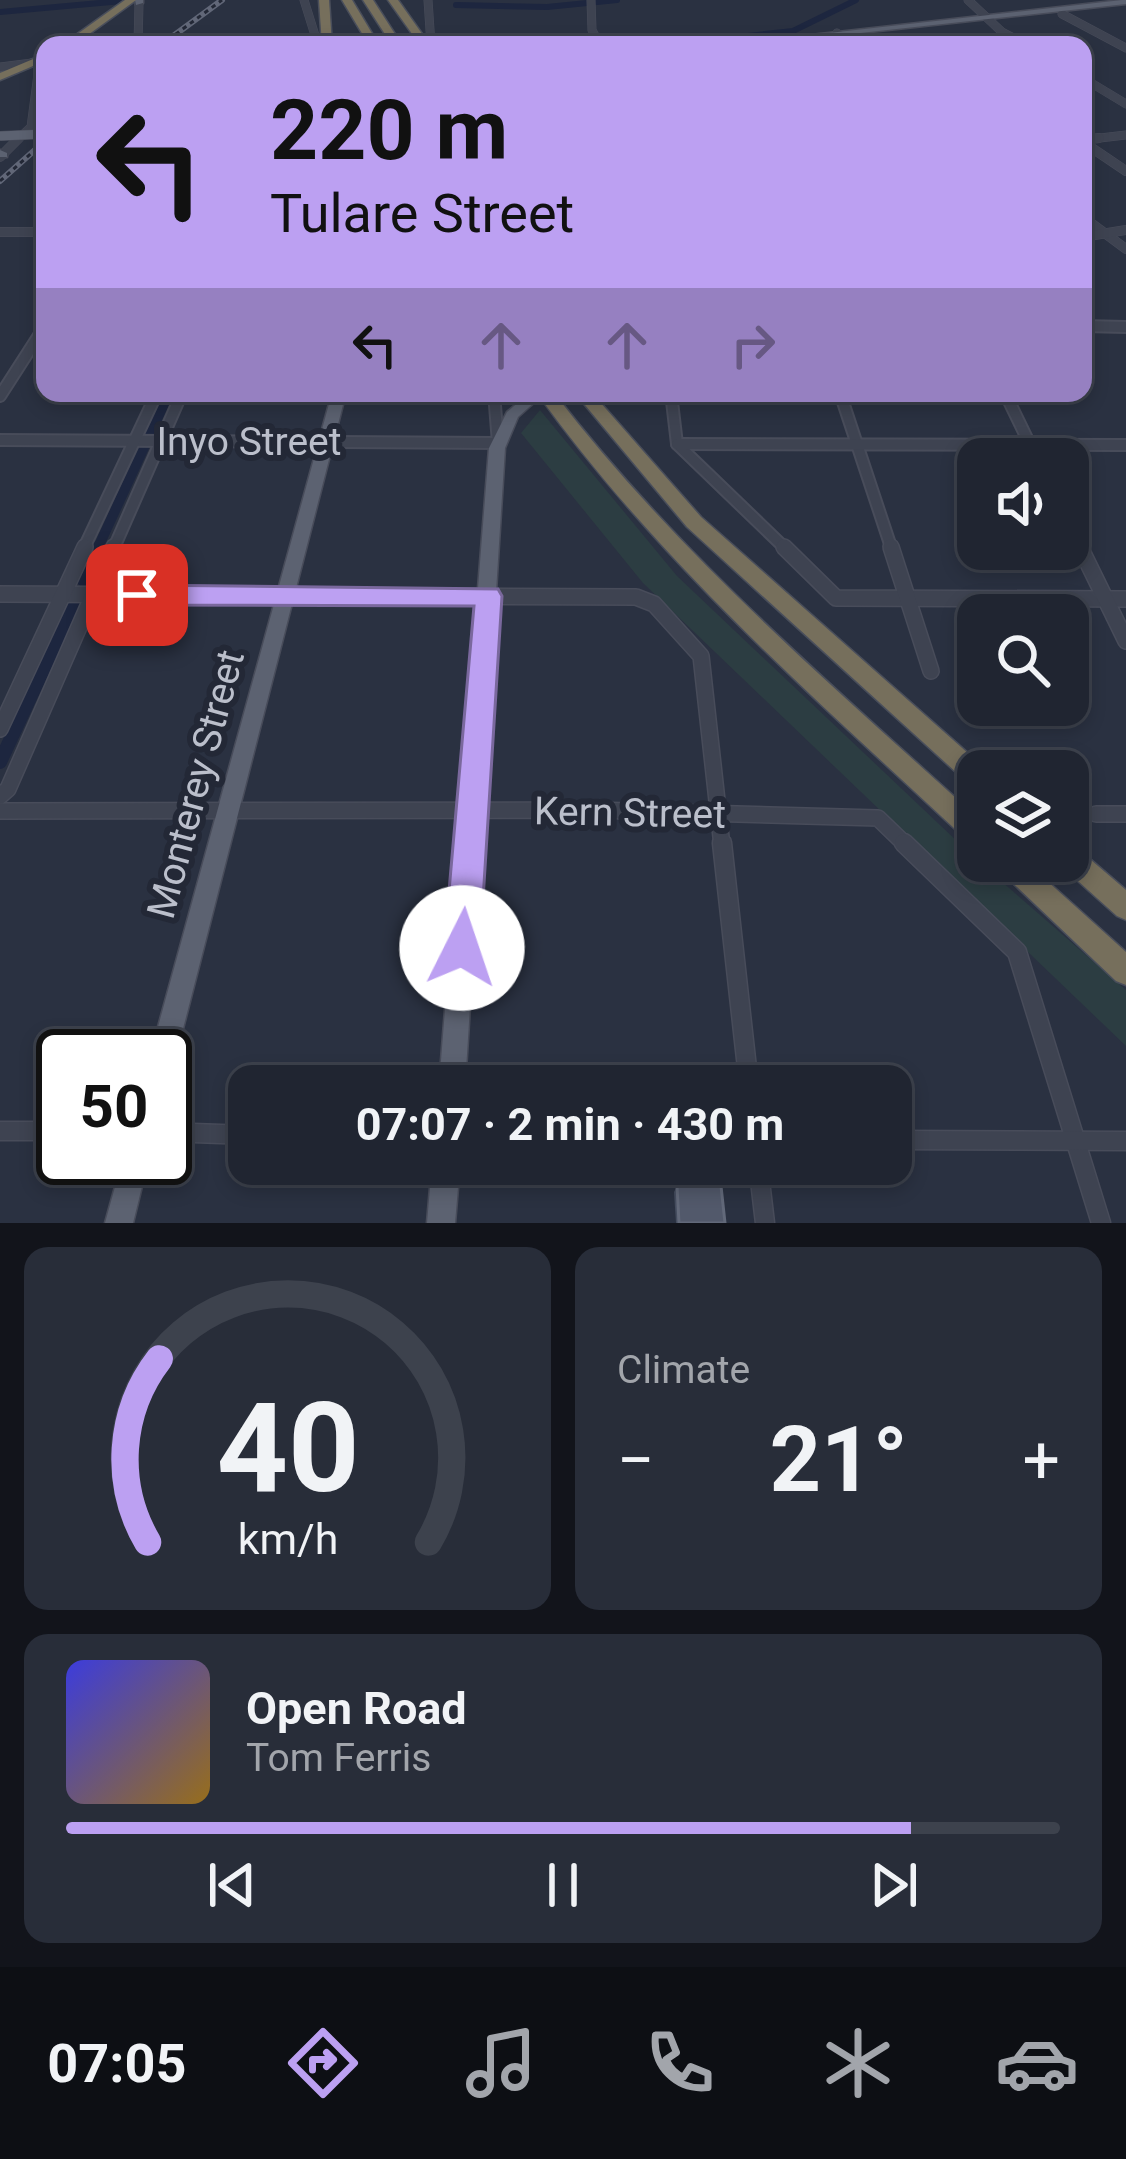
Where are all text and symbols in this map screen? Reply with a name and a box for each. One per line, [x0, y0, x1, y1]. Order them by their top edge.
text: 220 m [270, 81, 508, 180]
icon: left [72, 84, 228, 240]
text: Tulare Street [270, 182, 574, 245]
icon: left [342, 312, 408, 378]
icon: ahead [468, 312, 534, 378]
icon: ahead [594, 312, 660, 378]
icon: right [720, 312, 786, 378]
street label: Inyo Street [156, 419, 342, 465]
map controls [957, 438, 1089, 882]
button: sound [957, 438, 1089, 570]
pin [86, 544, 188, 646]
icon: arrive [104, 562, 170, 628]
button: search [957, 594, 1089, 726]
street label: Monterey Street [138, 645, 254, 923]
button: layers [957, 750, 1089, 882]
street label: Kern Street [534, 788, 726, 838]
position arrow [399, 885, 525, 1011]
speed limit sign: 50 [36, 1029, 192, 1185]
text: 07:07 · 2 min · 430 m [356, 1098, 784, 1151]
text: Climate [617, 1347, 750, 1393]
text: 40 [216, 1375, 359, 1521]
text: 21° [769, 1408, 908, 1513]
text: − [617, 1422, 655, 1499]
text: + [1023, 1422, 1060, 1499]
text: km/h [237, 1513, 338, 1563]
text: Open Road [246, 1682, 467, 1735]
text: Tom Ferris [246, 1735, 431, 1781]
icon: previous [199, 1852, 265, 1918]
icon: pause [530, 1852, 596, 1918]
icon: next [861, 1852, 927, 1918]
icon: directions [281, 2021, 365, 2105]
icon: music [459, 2021, 543, 2105]
icon: phone [638, 2021, 722, 2105]
icon: climate [816, 2021, 900, 2105]
icon: car [995, 2021, 1079, 2105]
text: 07:05 [47, 2032, 186, 2095]

